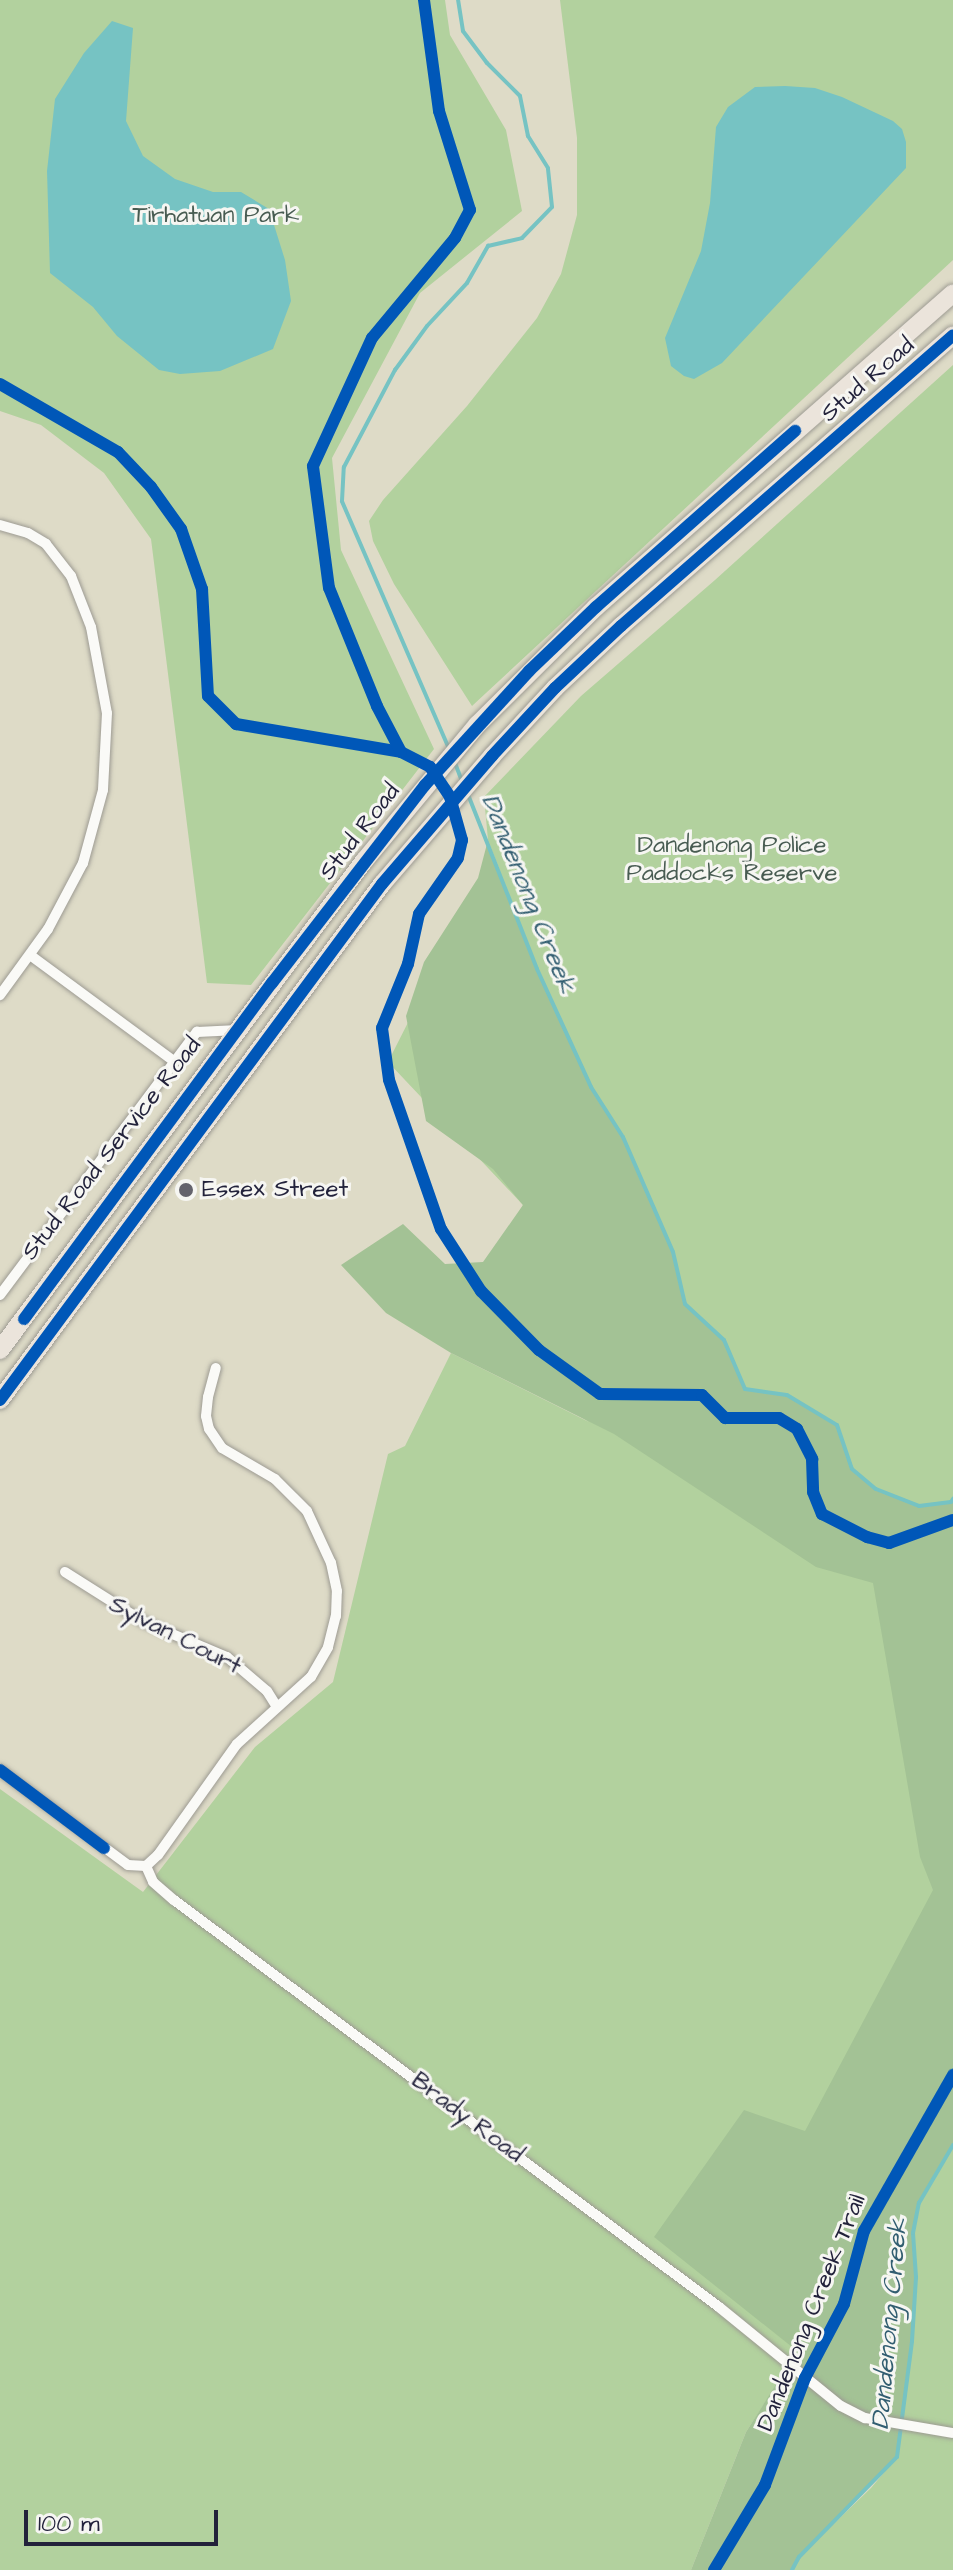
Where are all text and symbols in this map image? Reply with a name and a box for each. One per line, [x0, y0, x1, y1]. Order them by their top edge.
park label: Tirhatuan Park [132, 202, 300, 230]
street label: Stud Road [815, 332, 921, 428]
street label: Stud Road [313, 778, 407, 886]
water label: Dandenong Creek [474, 790, 582, 998]
park label: Dandenong Police Paddocks Reserve [626, 832, 838, 888]
street label: Stud Road Service Road [16, 1032, 208, 1266]
place label: Essex Street [202, 1176, 348, 1204]
marker: Essex Street [177, 1181, 195, 1199]
street label: Sylvan Court [104, 1590, 246, 1682]
street label: Brady Road [405, 2067, 529, 2169]
street label: Dandenong Creek Trail [751, 2190, 873, 2436]
water label: Dandenong Creek [865, 2217, 915, 2431]
scale bar [28, 2494, 222, 2544]
text: 100 m [38, 2507, 100, 2541]

